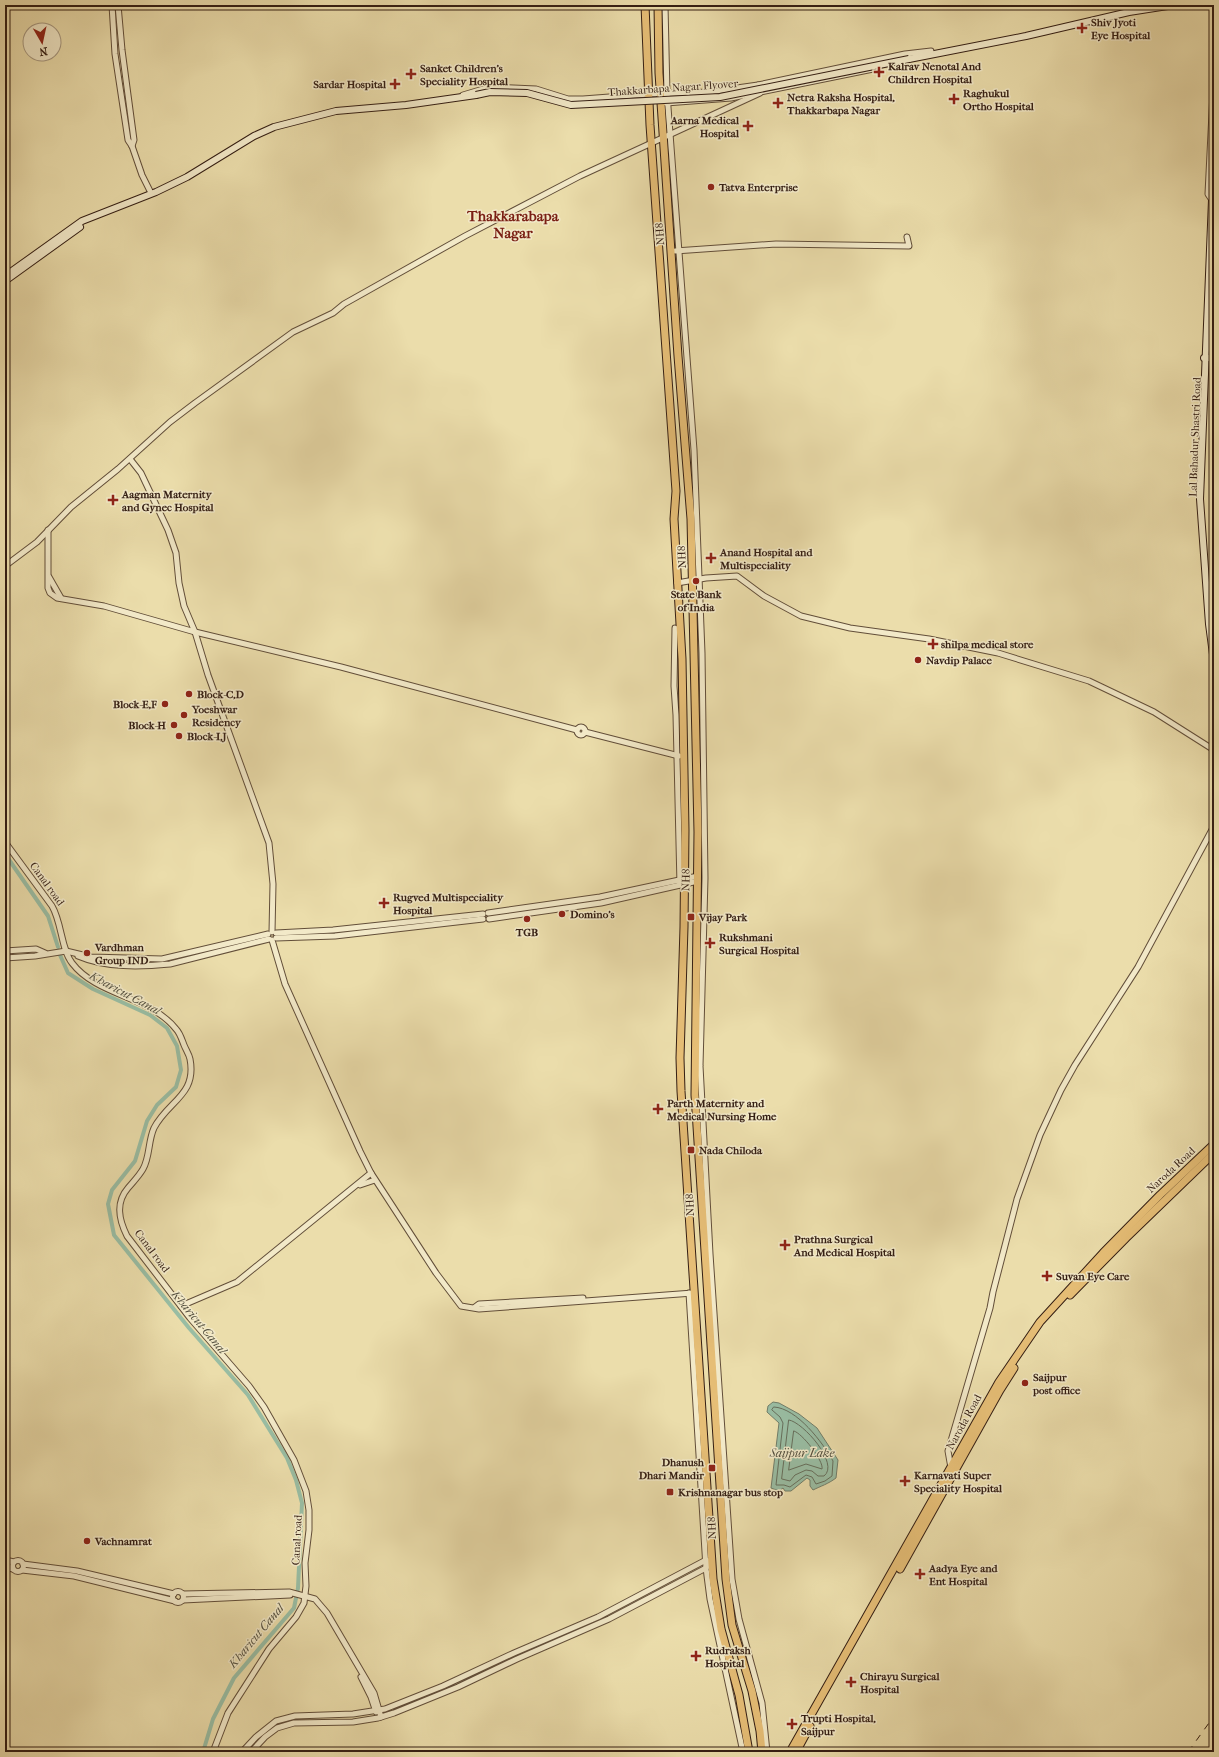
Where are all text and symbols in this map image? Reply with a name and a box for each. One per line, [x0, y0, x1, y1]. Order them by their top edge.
place label: Shiv Jyoti Eye Hospital [1091, 16, 1151, 42]
north arrow [22, 22, 62, 62]
marker: Shiv Jyoti Eye Hospital [1076, 22, 1088, 34]
text: N [38, 44, 49, 59]
place label: Kalrav Nenotal And Children Hospital [888, 60, 982, 86]
place label: Sanket Children's Speciality Hospital [420, 62, 509, 88]
marker: Kalrav Nenotal And Children Hospital [873, 66, 885, 78]
marker: Sanket Children's Speciality Hospital [405, 68, 417, 80]
street label: Thakkarbapa Nagar Flyover [607, 77, 739, 99]
place label: Sardar Hospital [313, 78, 387, 91]
marker: Sardar Hospital [389, 78, 401, 90]
place label: Raghukul Ortho Hospital [963, 87, 1035, 113]
place label: Netra Raksha Hospital, Thakkarbapa Nagar [786, 91, 895, 117]
marker: Raghukul Ortho Hospital [948, 93, 960, 105]
marker: Netra Raksha Hospital, Thakkarbapa Nagar [772, 97, 784, 109]
place label: Aarna Medical Hospital [670, 114, 740, 140]
marker: Aarna Medical Hospital [742, 120, 754, 132]
place label: Tatva Enterprise [718, 181, 799, 194]
marker: Tatva Enterprise [706, 182, 716, 192]
district label: Thakkarabapa Nagar [466, 207, 560, 242]
street label: NH8 [653, 222, 667, 246]
street label: Lal Bahadur Shastri Road [1186, 376, 1204, 497]
place label: Aagman Maternity and Gynec Hospital [121, 488, 215, 514]
marker: Aagman Maternity and Gynec Hospital [107, 494, 119, 506]
street label: NH8 [675, 545, 689, 569]
place label: Anand Hospital and Multispeciality [719, 546, 813, 572]
marker: Anand Hospital and Multispeciality [705, 552, 717, 564]
marker: State Bank of India [691, 576, 701, 586]
place label: State Bank of India [671, 588, 722, 614]
place label: shilpa medical store [941, 638, 1034, 651]
marker: shilpa medical store [928, 639, 938, 649]
place label: Navdip Palace [926, 654, 992, 667]
marker: Navdip Palace [913, 655, 923, 665]
place label: Block-C,D [197, 688, 245, 701]
marker: Block-C,D [184, 689, 194, 699]
place label: Block-E,F [113, 698, 157, 711]
marker: Block-E,F [160, 699, 170, 709]
place label: Yoeshwar Residency [191, 703, 242, 729]
marker: Yoeshwar Residency [179, 710, 189, 720]
place label: Block-H [128, 719, 166, 732]
marker: Block-H [169, 720, 179, 730]
place label: Block-I,J [187, 730, 227, 743]
marker: Block-I,J [174, 731, 184, 741]
street label: Canal road [27, 860, 68, 909]
street label: NH8 [679, 869, 693, 891]
place label: Rugved Multispeciality Hospital [393, 891, 504, 917]
marker: Rugved Multispeciality Hospital [378, 897, 390, 909]
place label: Domino's [569, 908, 615, 921]
marker: Domino's [557, 909, 567, 919]
place label: Vijay Park [698, 911, 747, 924]
marker: Vijay Park [686, 912, 696, 922]
marker: TGB [522, 914, 532, 924]
place label: TGB [515, 926, 538, 939]
place label: Rukshmani Surgical Hospital [719, 931, 800, 957]
marker: Rukshmani Surgical Hospital [704, 937, 716, 949]
place label: Vardhman Group IND [94, 941, 149, 967]
marker: Vardhman Group IND [82, 948, 92, 958]
water label: Kharicut Canal [86, 968, 165, 1019]
place label: Parth Maternity and Medical Nursing Home [666, 1097, 777, 1123]
marker: Parth Maternity and Medical Nursing Home [652, 1103, 664, 1115]
place label: Nada Chiloda [699, 1144, 763, 1157]
street label: Naroda Road [1144, 1144, 1199, 1196]
marker: Nada Chiloda [686, 1145, 696, 1155]
street label: NH8 [683, 1193, 697, 1217]
street label: Canal road [132, 1227, 173, 1276]
place label: Prathna Surgical And Medical Hospital [793, 1233, 896, 1259]
marker: Prathna Surgical And Medical Hospital [779, 1239, 791, 1251]
marker: Suvan Eye Care [1041, 1270, 1053, 1282]
place label: Suvan Eye Care [1056, 1270, 1130, 1283]
water label: Kharicut Canal [168, 1287, 231, 1358]
place label: Saijpur post office [1032, 1371, 1081, 1397]
marker: Saijpur post office [1020, 1378, 1030, 1388]
street label: Naroda Road [943, 1391, 985, 1452]
water label: Saijpur Lake [769, 1446, 835, 1460]
place label: Dhanush Dhari Mandir [638, 1456, 705, 1482]
marker: Dhanush Dhari Mandir [707, 1463, 717, 1473]
place label: Karnavati Super Speciality Hospital [914, 1469, 1003, 1495]
marker: Karnavati Super Speciality Hospital [899, 1475, 911, 1487]
place label: Krishnanagar bus stop [678, 1486, 783, 1499]
marker: Krishnanagar bus stop [665, 1487, 675, 1497]
street label: Canal road [289, 1513, 305, 1566]
street label: NH8 [705, 1516, 719, 1540]
place label: Vachnamrat [94, 1535, 153, 1548]
marker: Vachnamrat [82, 1536, 92, 1546]
place label: Aadya Eye and Ent Hospital [928, 1562, 999, 1588]
marker: Aadya Eye and Ent Hospital [914, 1568, 926, 1580]
water label: Kharicut Canal [225, 1600, 288, 1671]
place label: Rudraksh Hospital [705, 1644, 751, 1670]
marker: Rudraksh Hospital [690, 1650, 702, 1662]
place label: Chirayu Surgical Hospital [860, 1670, 940, 1696]
marker: Chirayu Surgical Hospital [845, 1676, 857, 1688]
place label: Trupti Hospital, Saijpur [800, 1712, 876, 1738]
marker: Trupti Hospital, Saijpur [786, 1718, 798, 1730]

